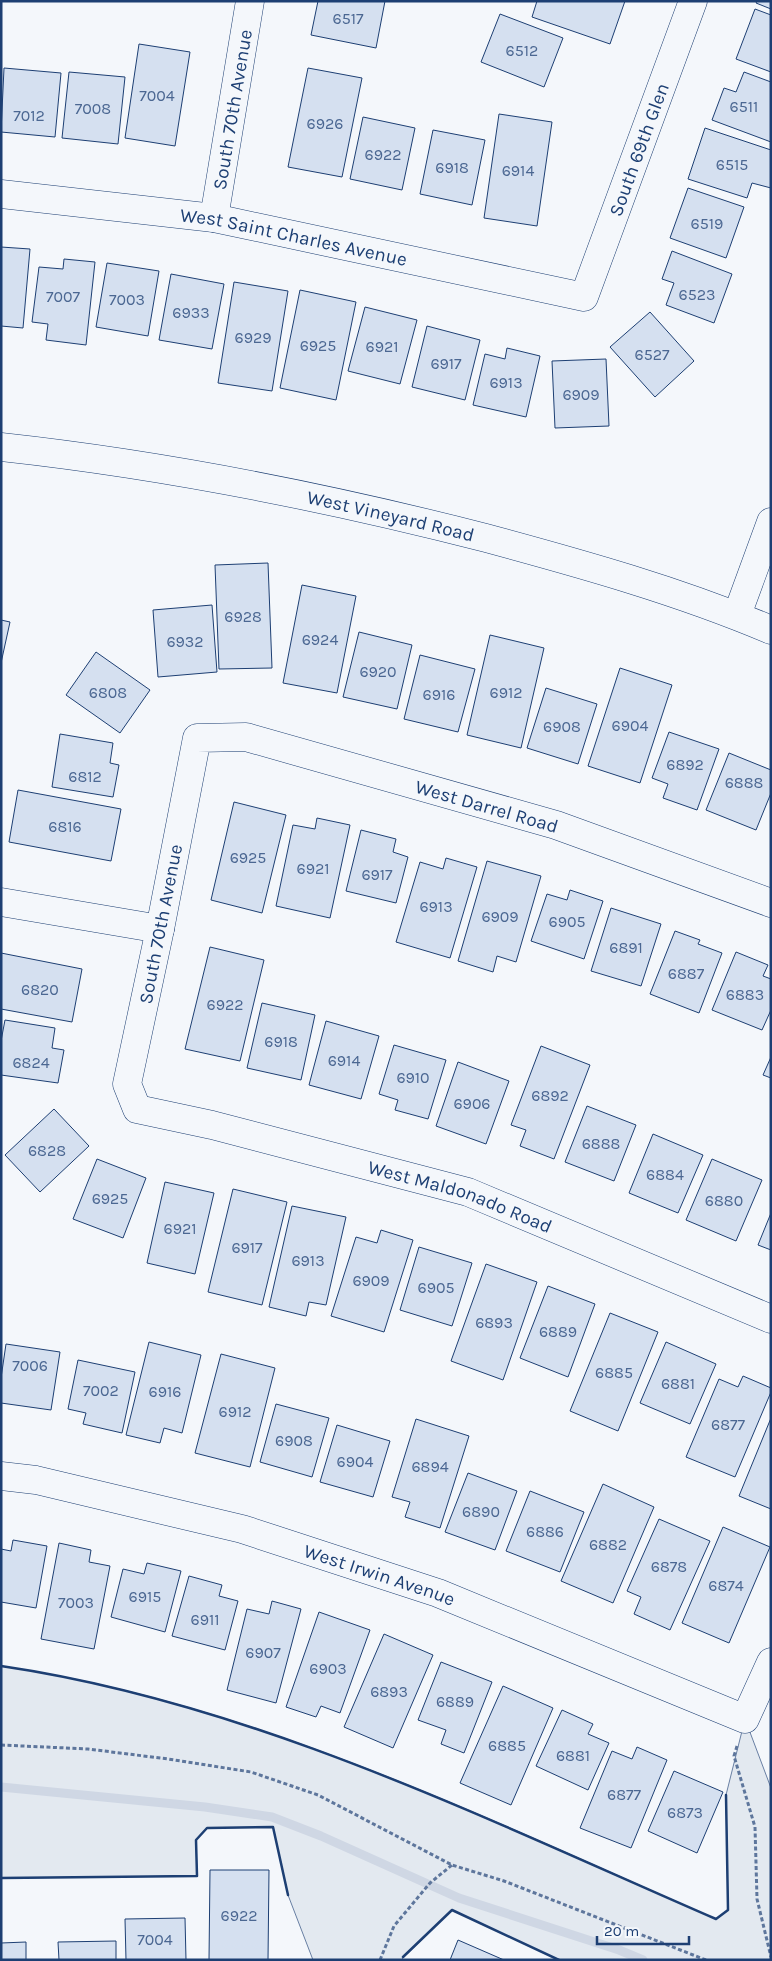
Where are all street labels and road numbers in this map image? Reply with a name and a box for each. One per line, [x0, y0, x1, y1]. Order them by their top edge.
street label: South 70th Avenue [209, 28, 257, 192]
street label: South 69th Glen [605, 80, 674, 219]
street label: West Saint Charles Avenue [179, 204, 409, 271]
street label: West Vineyard Road [305, 486, 477, 547]
street label: West Darrel Road [413, 776, 561, 838]
street label: South 70th Avenue [135, 842, 187, 1006]
street label: West Maldonado Road [365, 1156, 555, 1238]
street label: West Irwin Avenue [301, 1540, 458, 1611]

